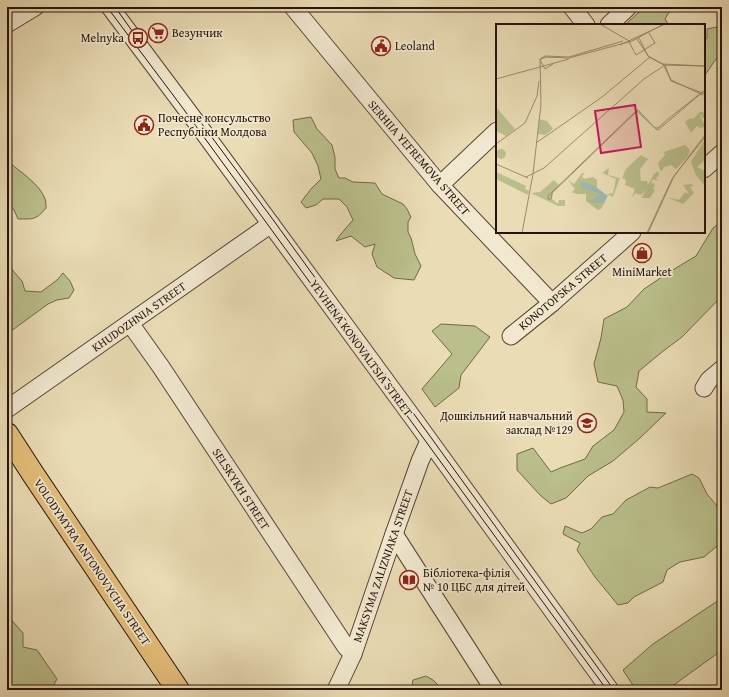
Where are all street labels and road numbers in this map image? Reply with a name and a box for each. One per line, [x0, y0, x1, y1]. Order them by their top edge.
street label: SERHIIA YEFREMOVA STREET [364, 96, 475, 219]
street label: KONOTOPSKA STREET [515, 249, 611, 334]
street label: YEVHENA KONOVALTSIA STREET [306, 276, 417, 420]
street label: KHUDOZHNIA STREET [88, 277, 190, 356]
street label: SELSKYKH STREET [209, 445, 274, 533]
street label: VOLODYMYRA ANTONOVYCHA STREET [30, 475, 155, 649]
street label: MAKSYMA ZALIZNIAKA STREET [348, 487, 417, 645]

